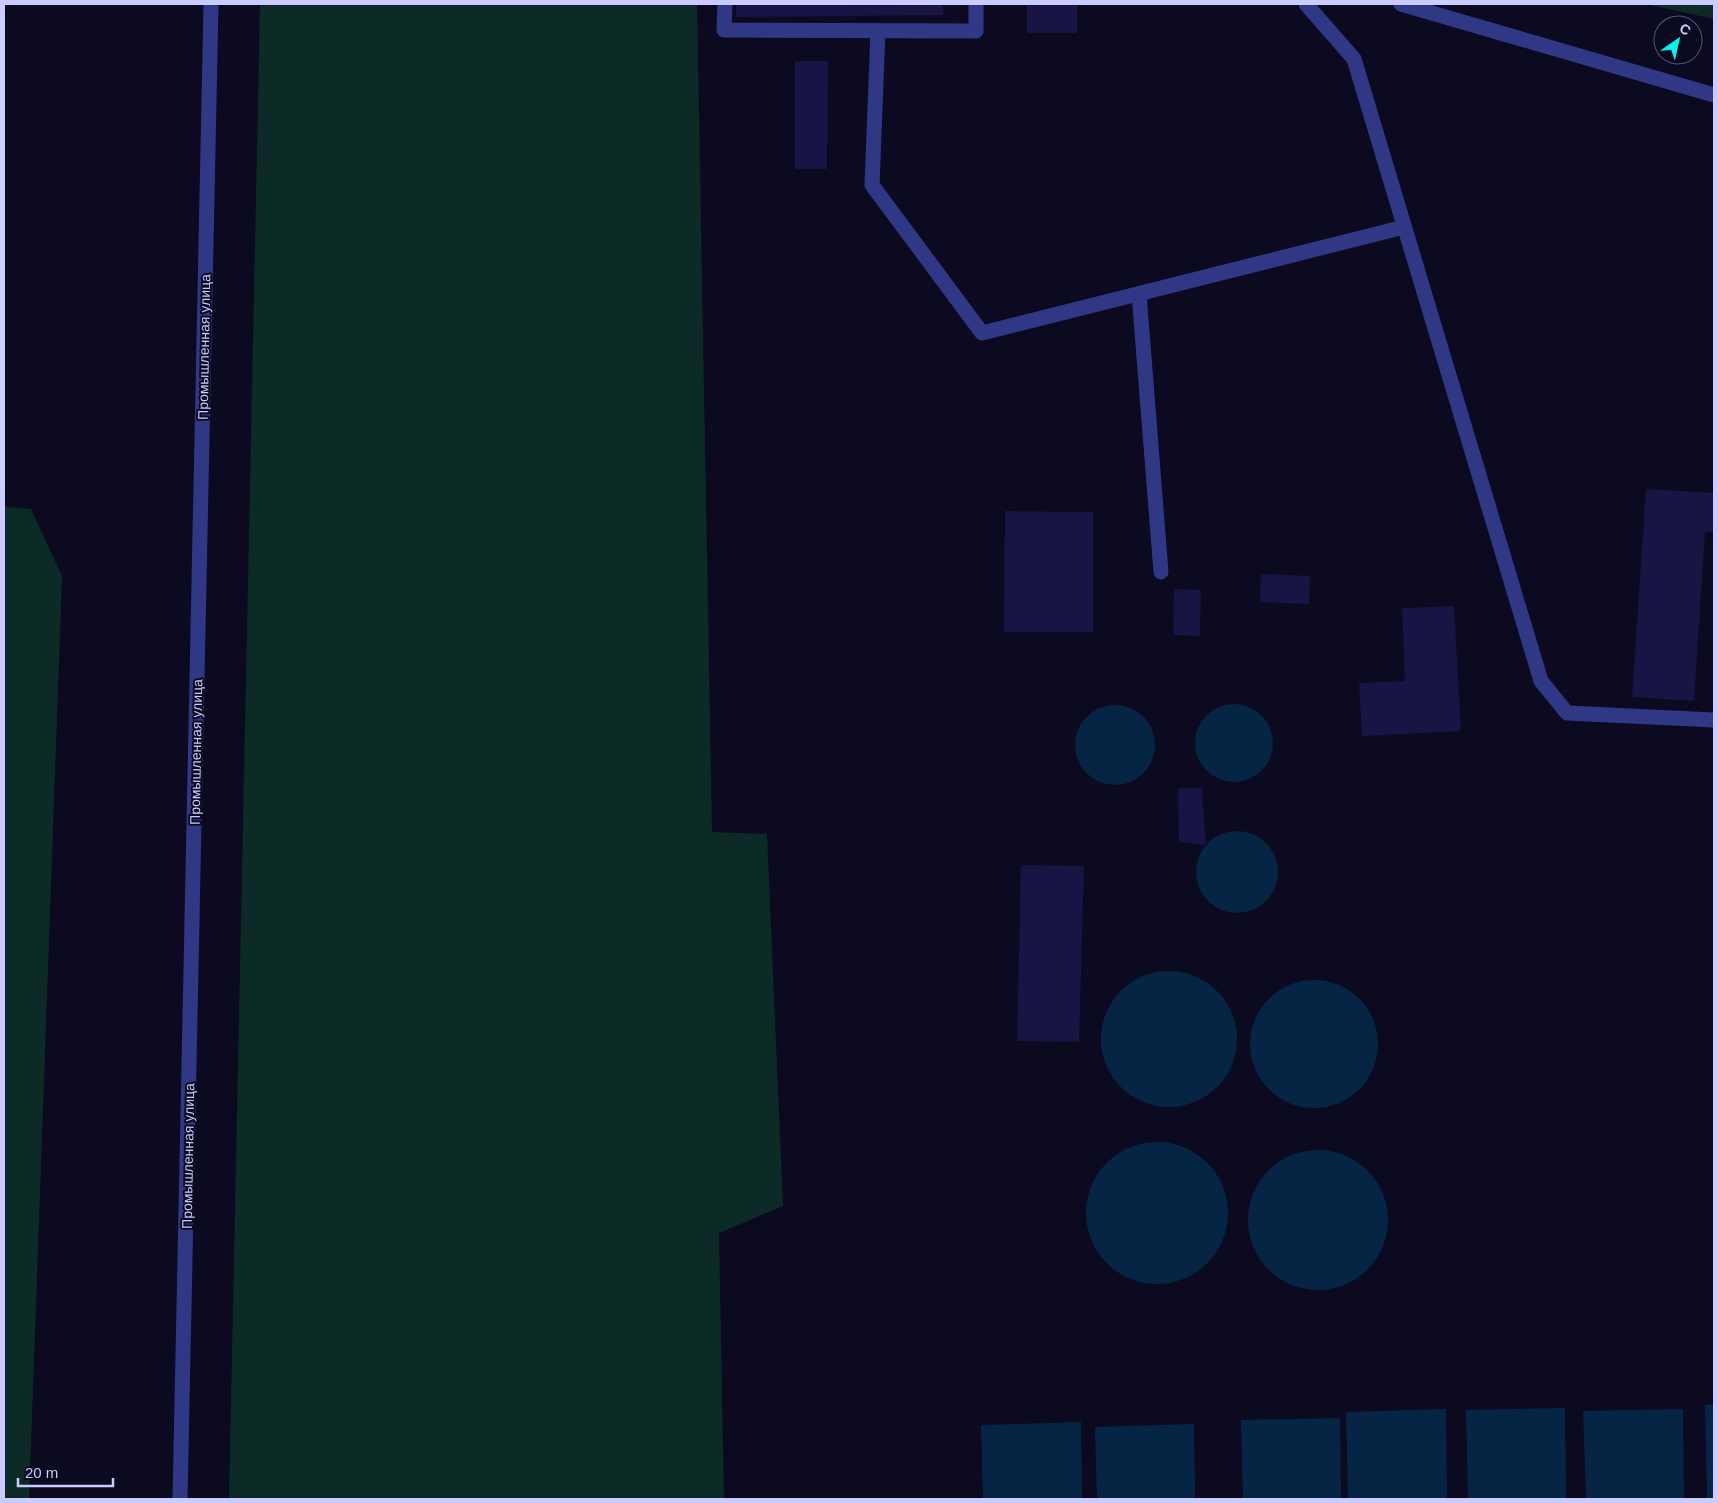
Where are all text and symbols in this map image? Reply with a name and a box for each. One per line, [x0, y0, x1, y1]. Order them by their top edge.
north arrow [1653, 15, 1703, 65]
text: С [1677, 20, 1694, 39]
street label: Промышленная улица [195, 274, 213, 420]
street label: Промышленная улица [187, 679, 205, 825]
street label: Промышленная улица [179, 1083, 197, 1229]
scale bar [18, 1456, 112, 1488]
text: 20 m [25, 1464, 58, 1481]

